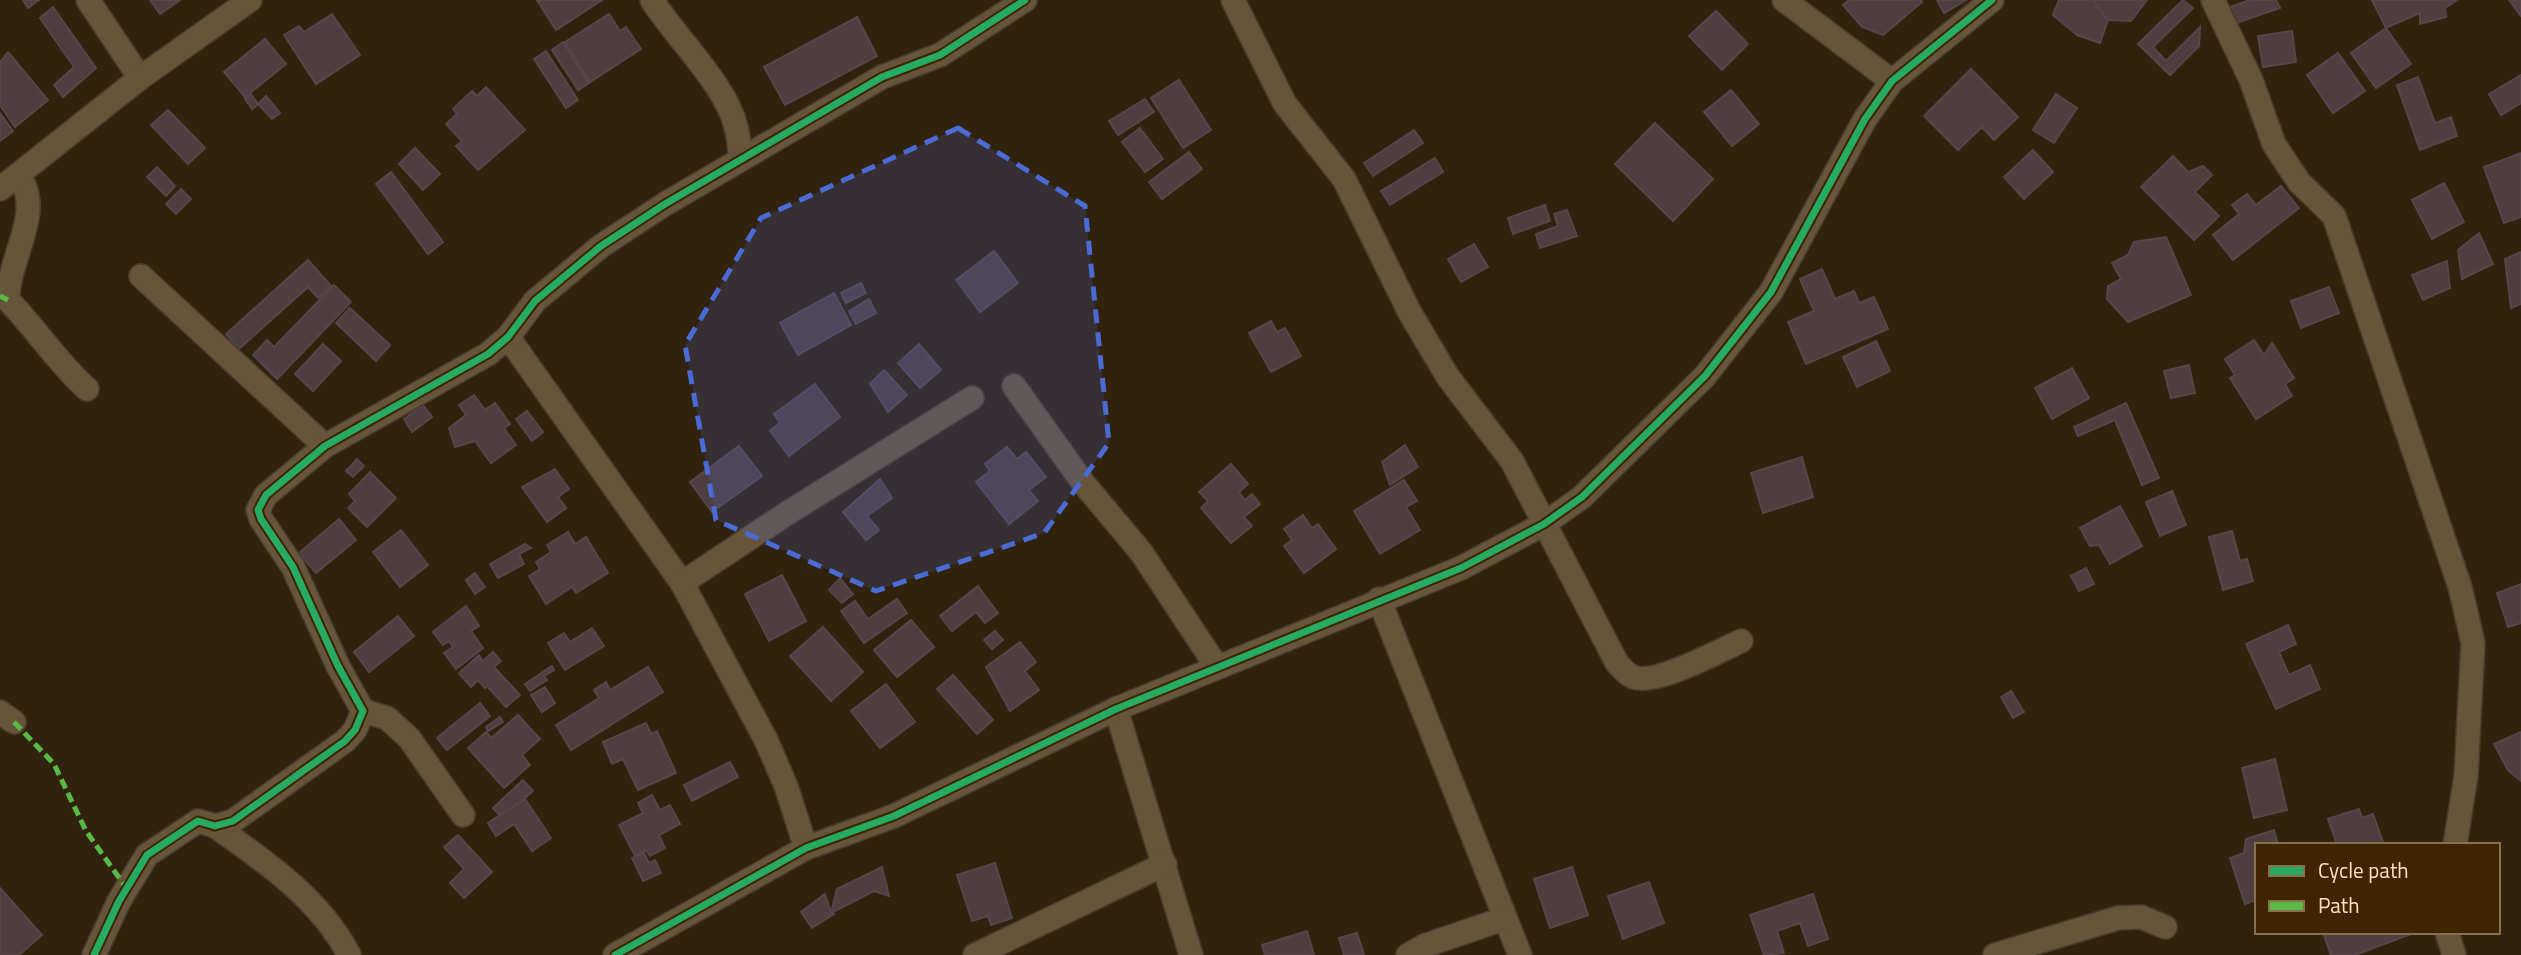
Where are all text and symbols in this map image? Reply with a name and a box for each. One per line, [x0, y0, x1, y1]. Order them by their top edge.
legend [2255, 843, 2500, 934]
text: Cycle path [2318, 854, 2409, 886]
text: Path [2318, 889, 2360, 921]

